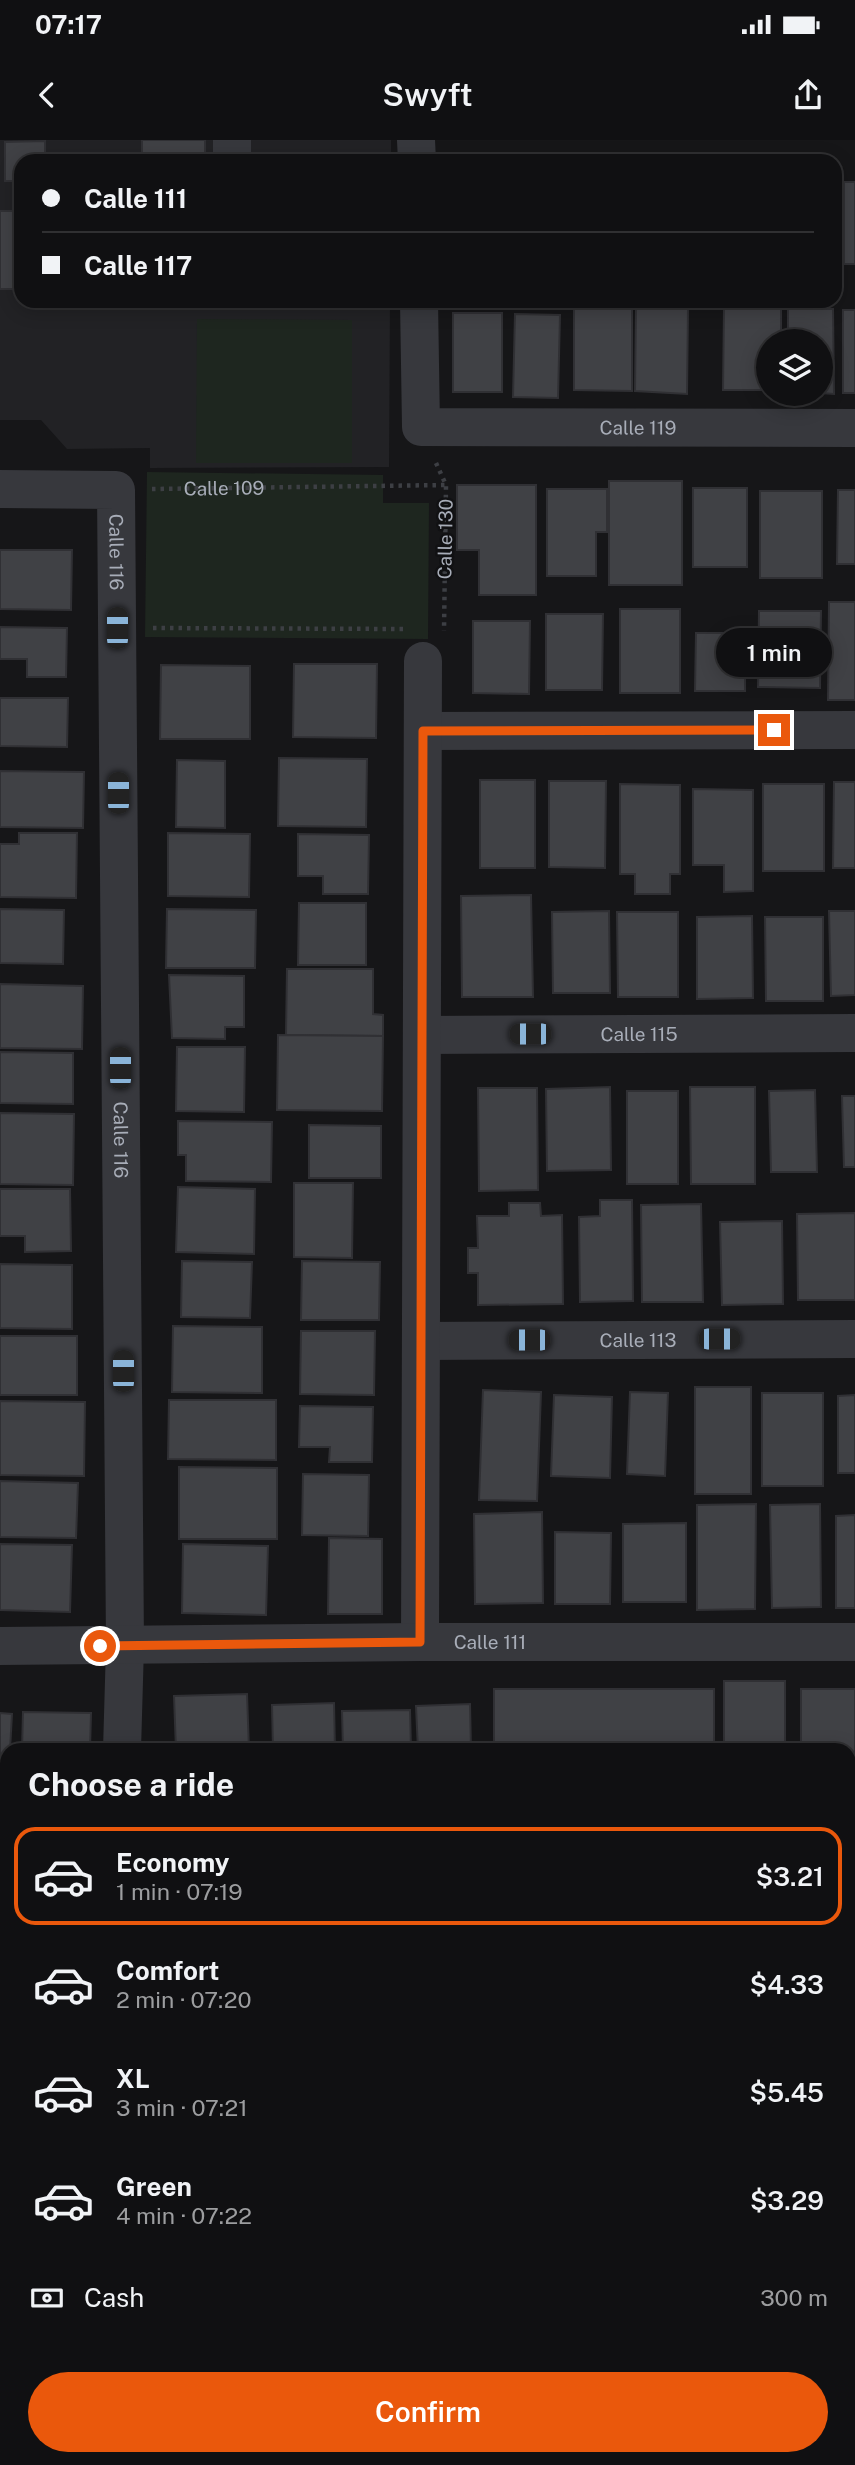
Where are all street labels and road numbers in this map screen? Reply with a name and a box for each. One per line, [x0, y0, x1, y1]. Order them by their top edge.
street label: Calle 119 [600, 416, 676, 439]
street label: Calle 109 [184, 476, 264, 500]
street label: Calle 130 [433, 498, 457, 580]
street label: Calle 116 [105, 514, 128, 590]
street label: Calle 115 [600, 1023, 678, 1045]
street label: Calle 116 [110, 1101, 132, 1178]
street label: Calle 113 [599, 1329, 677, 1351]
street label: Calle 111 [454, 1631, 526, 1653]

